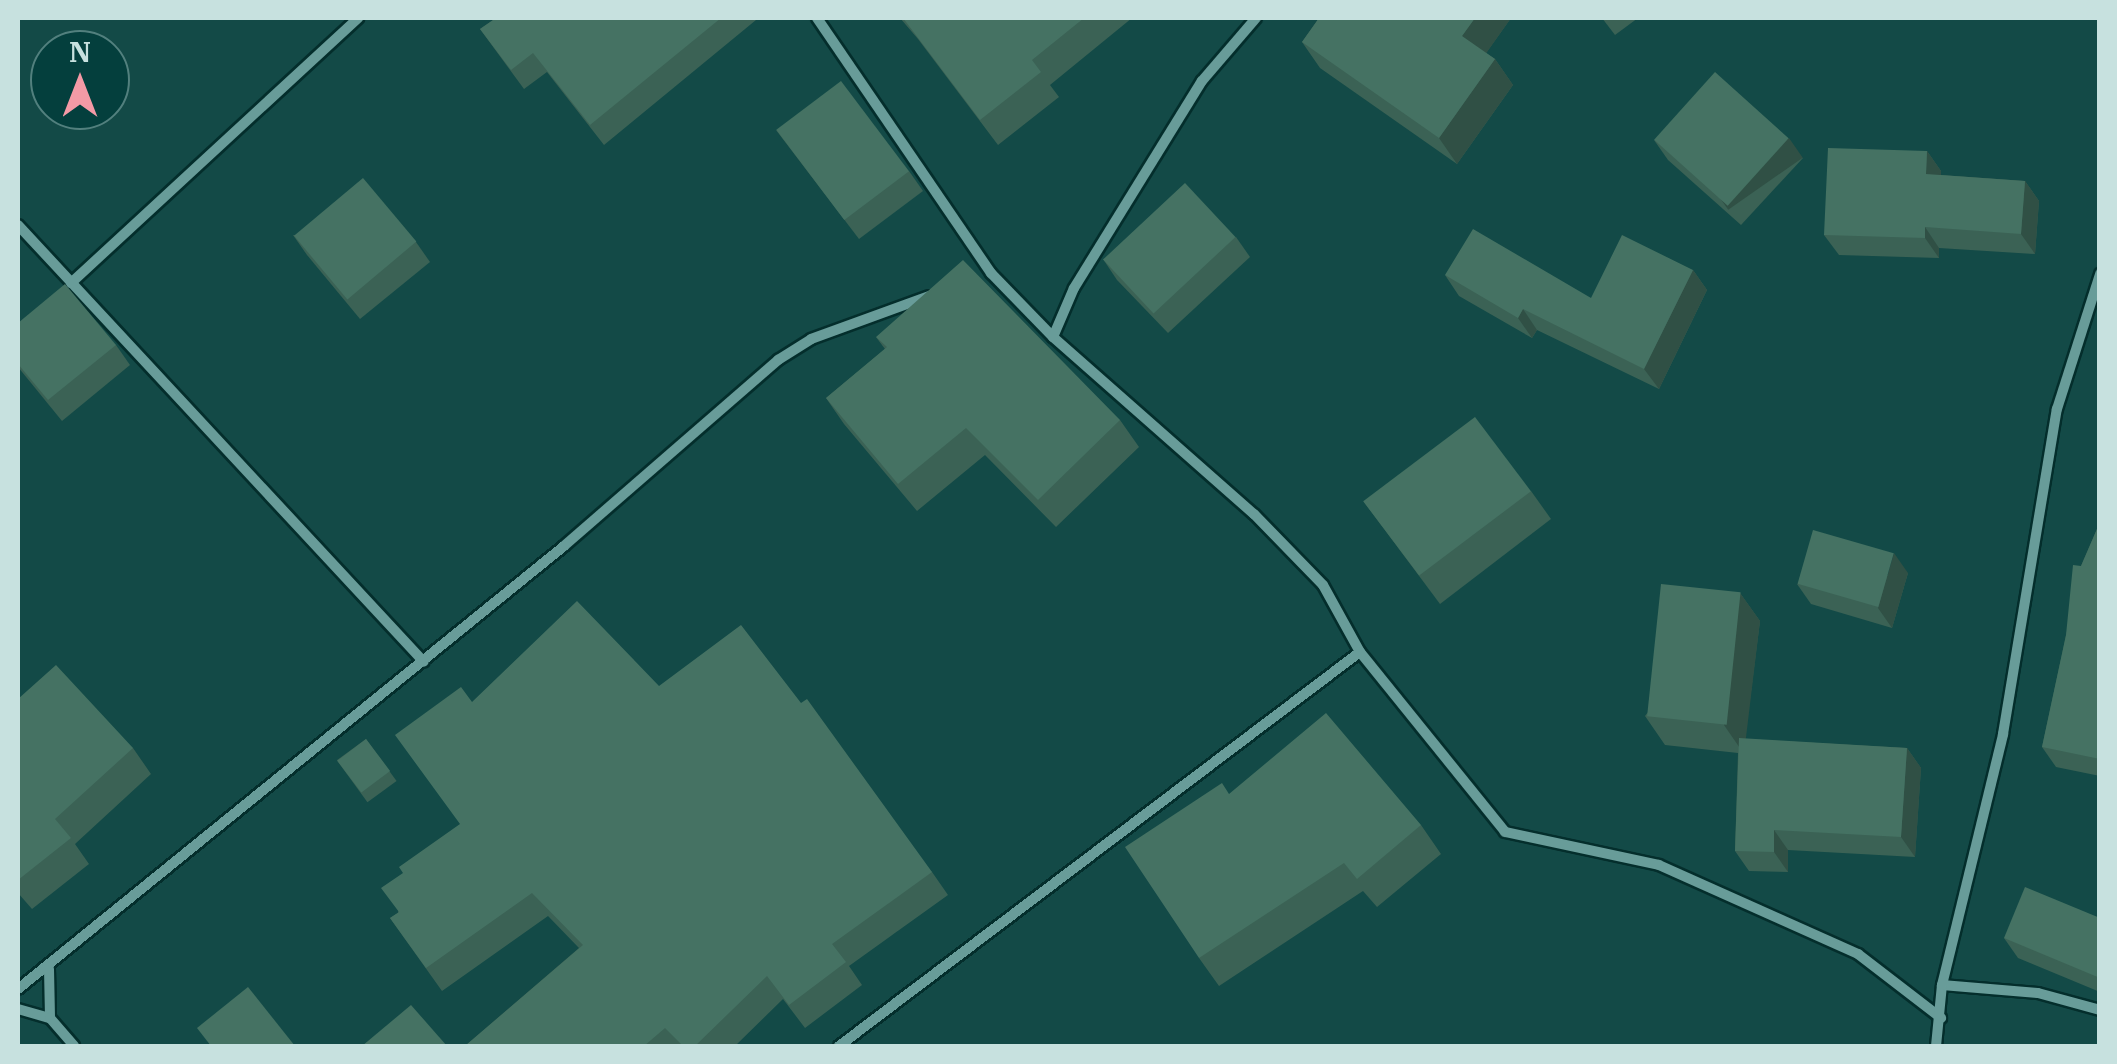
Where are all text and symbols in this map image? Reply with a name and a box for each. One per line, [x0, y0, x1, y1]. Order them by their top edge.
north arrow [30, 30, 130, 130]
text: N [69, 33, 91, 70]

